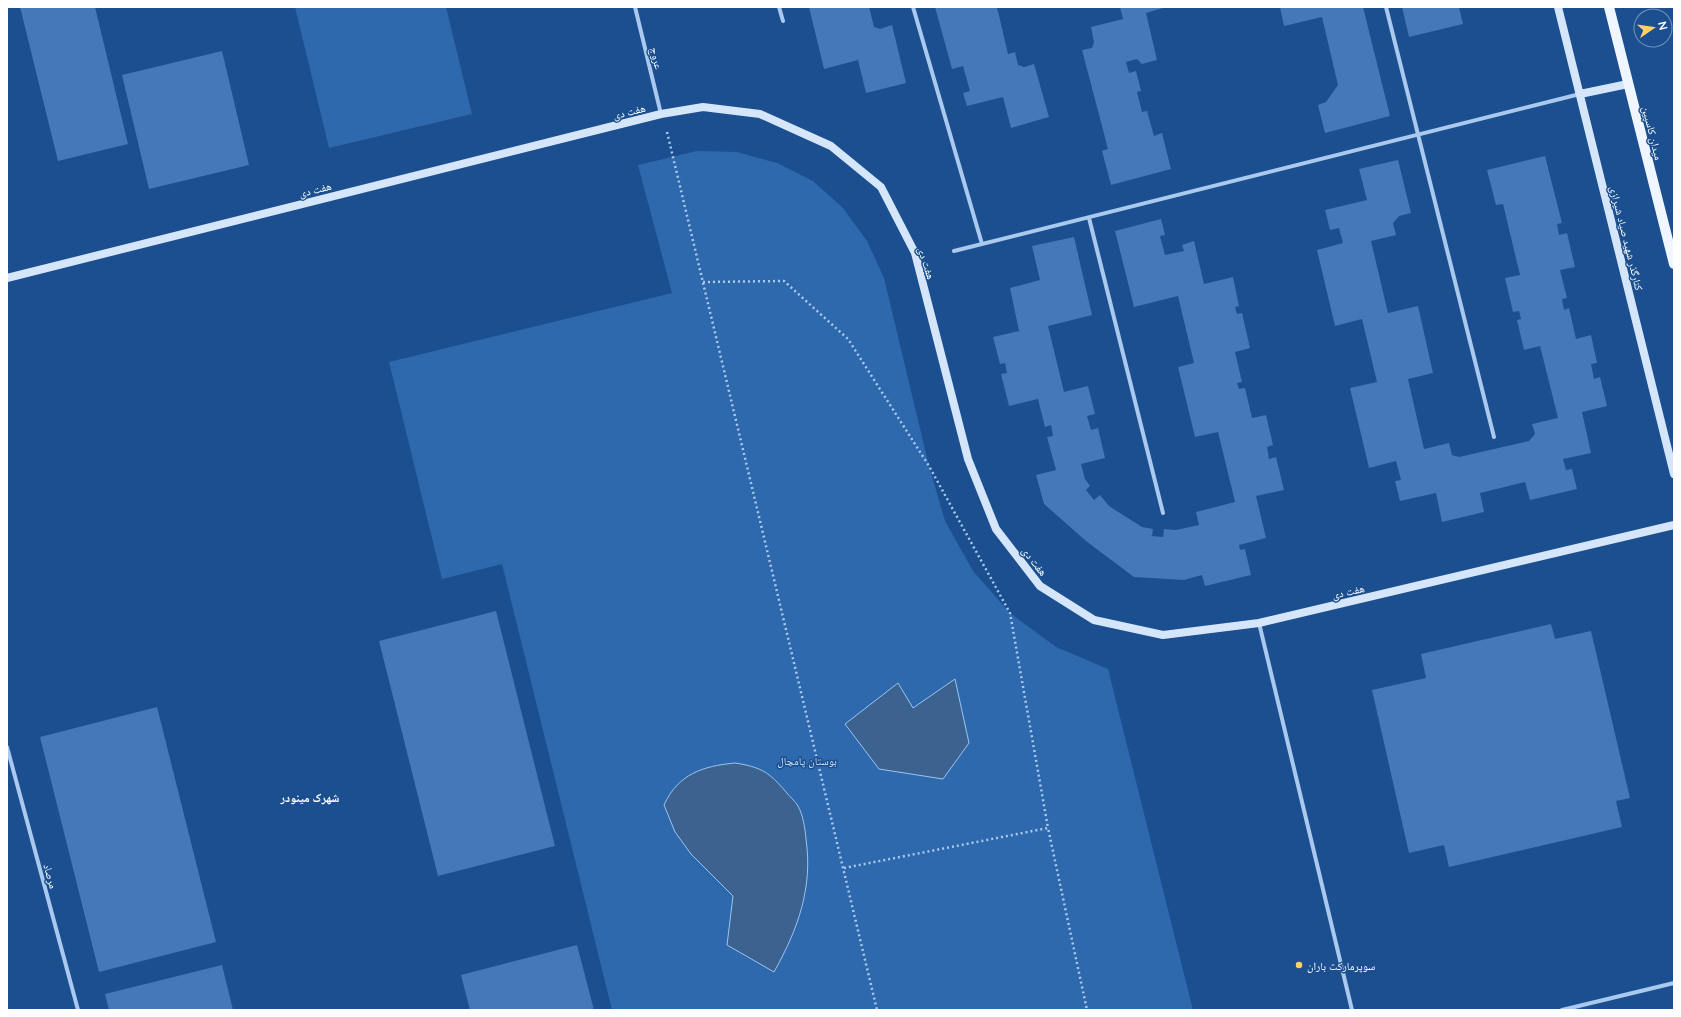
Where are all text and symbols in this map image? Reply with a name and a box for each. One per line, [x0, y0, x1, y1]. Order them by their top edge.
north arrow [1633, 8, 1673, 48]
text: N [1656, 20, 1671, 31]
street label: عروج [647, 46, 666, 71]
street label: هفت دی [611, 101, 647, 122]
street label: میدان کاسپین [1639, 105, 1666, 162]
street label: هفت دی [297, 179, 333, 200]
street label: کنارگذر شهید صیاد شیرازی [1607, 184, 1646, 292]
street label: هفت دی [915, 245, 938, 281]
street label: هفت دی [1019, 544, 1051, 579]
street label: هفت دی [1330, 581, 1366, 602]
park label: بوستان پامچال [777, 754, 837, 768]
district label: شهرک مینودر [280, 790, 339, 805]
street label: مرصاد [41, 862, 61, 890]
place label: سوپرمارکت باران [1307, 959, 1375, 973]
marker: سوپرمارکت باران [1294, 960, 1304, 970]

